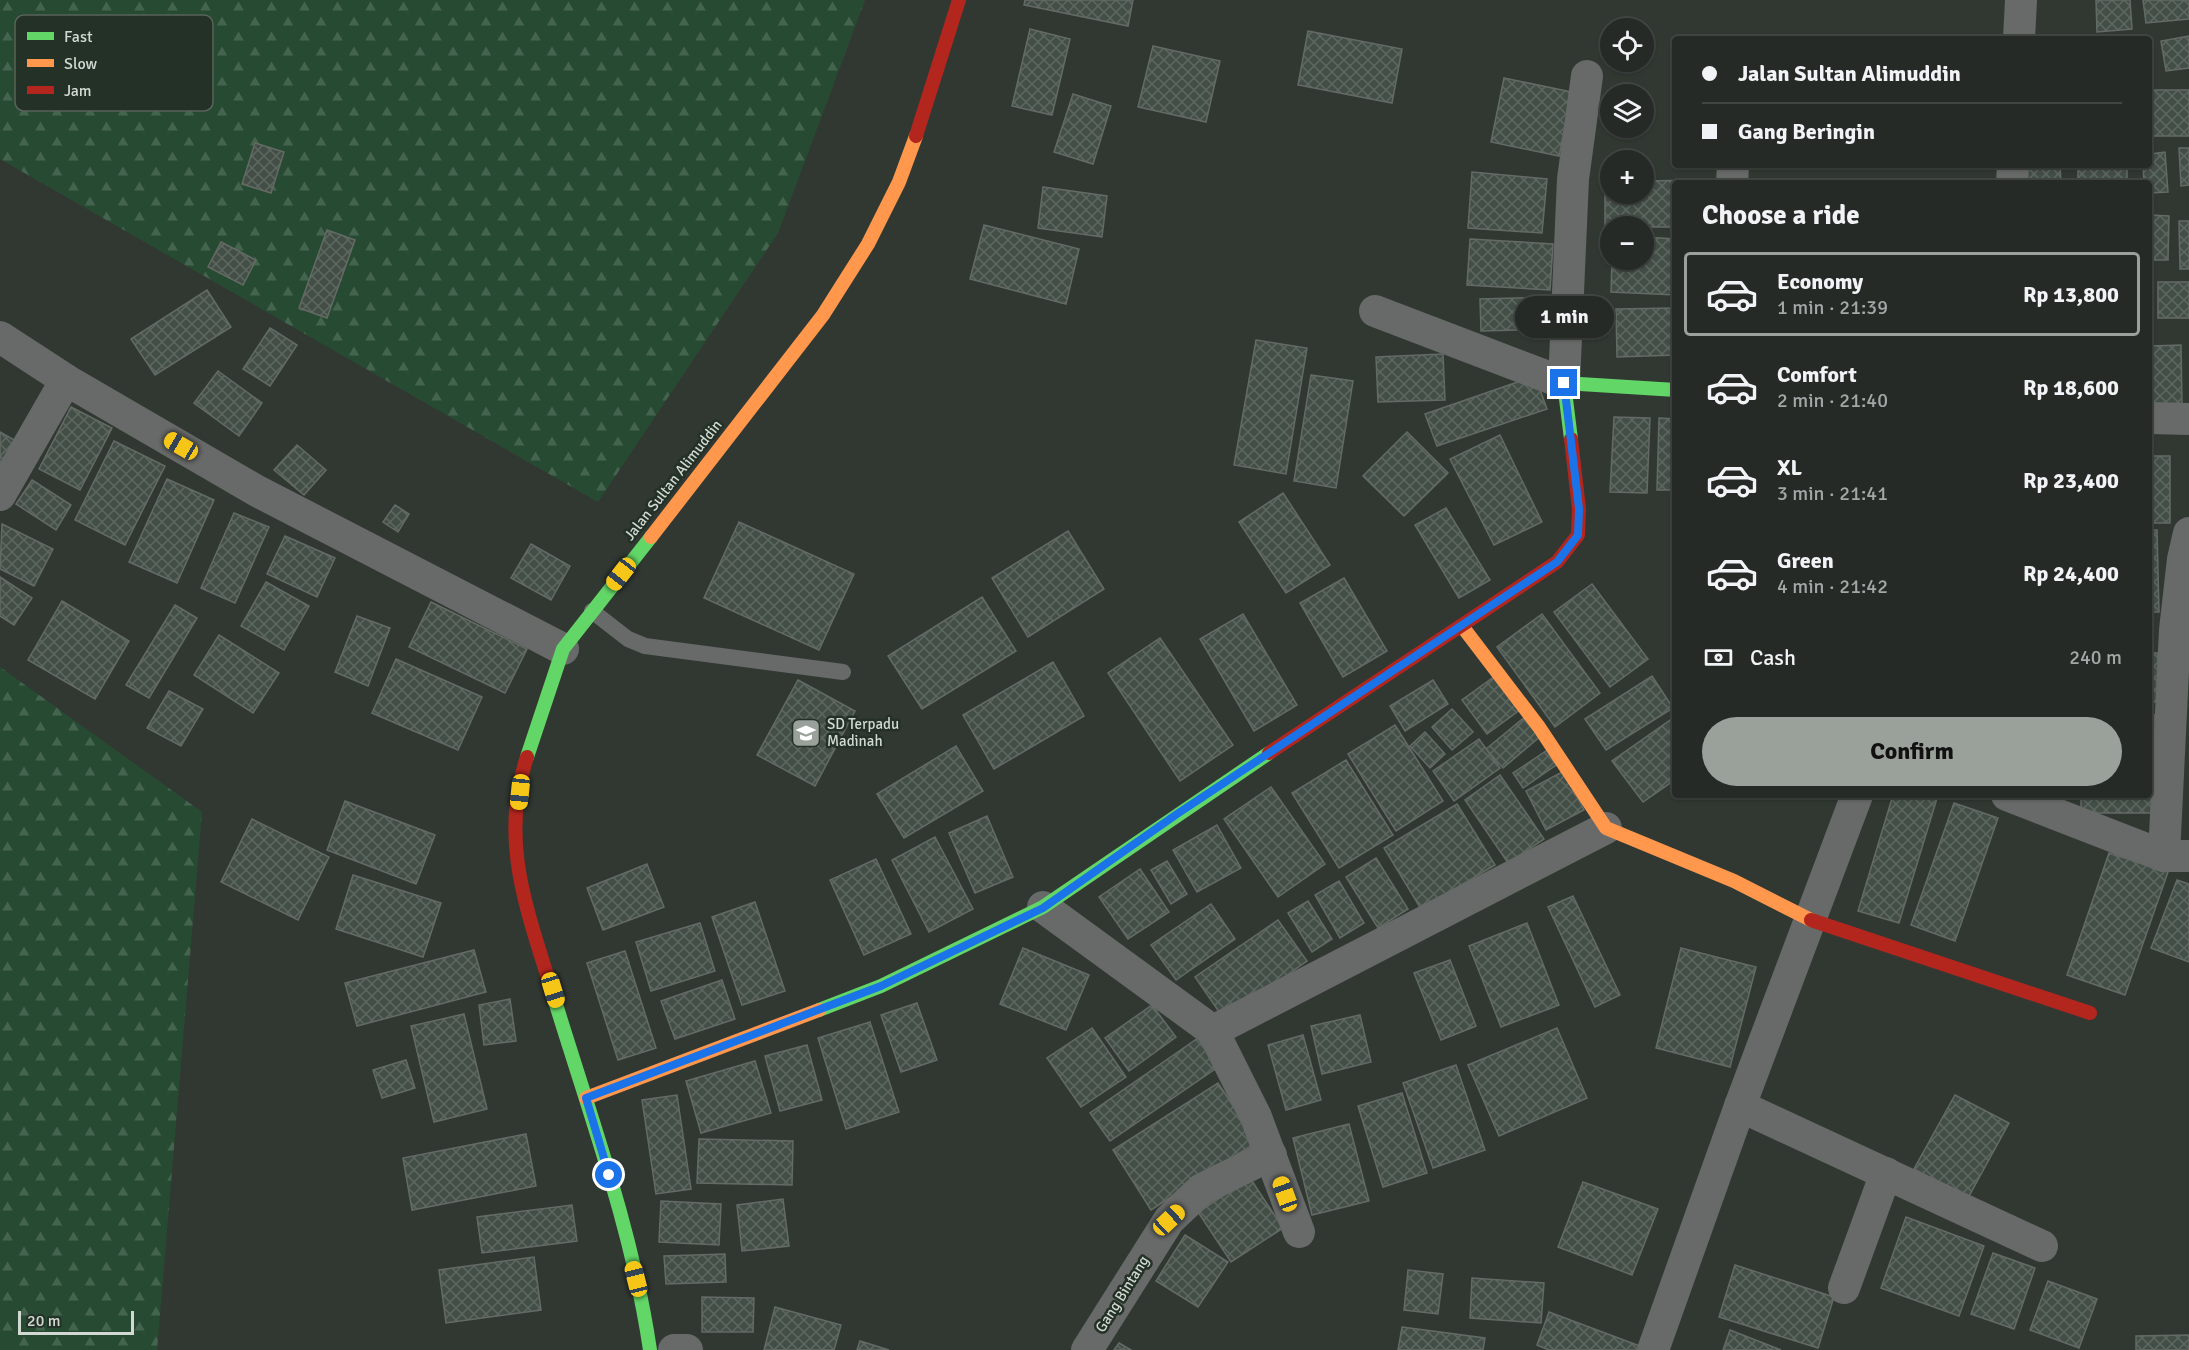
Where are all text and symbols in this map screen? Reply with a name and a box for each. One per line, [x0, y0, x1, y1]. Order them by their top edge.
legend [15, 15, 213, 111]
map controls [1600, 18, 1654, 270]
button: locate [1600, 18, 1654, 72]
text: Fast [64, 27, 93, 47]
text: Slow [64, 54, 98, 74]
text: Jalan Sultan Alimuddin [1738, 60, 1961, 87]
text: Jam [64, 81, 92, 101]
button: layers [1600, 84, 1654, 138]
text: Gang Beringin [1738, 118, 1875, 145]
button: + [1600, 150, 1654, 204]
text: Choose a ride [1702, 199, 1860, 232]
button: − [1600, 216, 1654, 270]
icon: car [1705, 267, 1759, 321]
text: Economy [1777, 268, 1863, 295]
text: Rp 13,800 [2023, 281, 2119, 308]
text: 1 min · 21:39 [1777, 295, 1888, 320]
callout: 1 min [1514, 296, 1614, 338]
text: 1 min [1540, 304, 1589, 329]
icon: car [1705, 360, 1759, 414]
text: Comfort [1777, 361, 1857, 388]
route end [1550, 369, 1577, 396]
text: Rp 18,600 [2023, 374, 2119, 401]
text: 2 min · 21:40 [1777, 388, 1888, 413]
street label: Jalan Sultan Alimuddin [620, 416, 726, 544]
car [161, 429, 201, 463]
icon: car [1705, 453, 1759, 507]
text: XL [1777, 454, 1802, 481]
text: Rp 23,400 [2023, 467, 2119, 494]
text: 3 min · 21:41 [1777, 481, 1888, 506]
icon: car [1705, 546, 1759, 600]
text: Green [1777, 547, 1834, 574]
car [603, 554, 639, 594]
text: Rp 24,400 [2023, 560, 2119, 587]
text: 4 min · 21:42 [1777, 574, 1888, 599]
icon: cash [1702, 641, 1735, 674]
text: Cash [1750, 644, 1796, 671]
text: 240 m [2069, 645, 2122, 670]
place label: SD Terpadu Madinah [827, 715, 899, 750]
school or university icon: SD Terpadu Madinah [790, 717, 822, 749]
button: Confirm [1702, 717, 2122, 786]
car [509, 773, 531, 811]
car [539, 970, 567, 1010]
route start [595, 1161, 622, 1188]
car [1270, 1174, 1300, 1214]
car [1150, 1201, 1188, 1239]
street label: Gang Bintang [1091, 1252, 1153, 1336]
car [623, 1259, 649, 1299]
scale bar [18, 1308, 134, 1336]
text: 20 m [27, 1311, 61, 1331]

